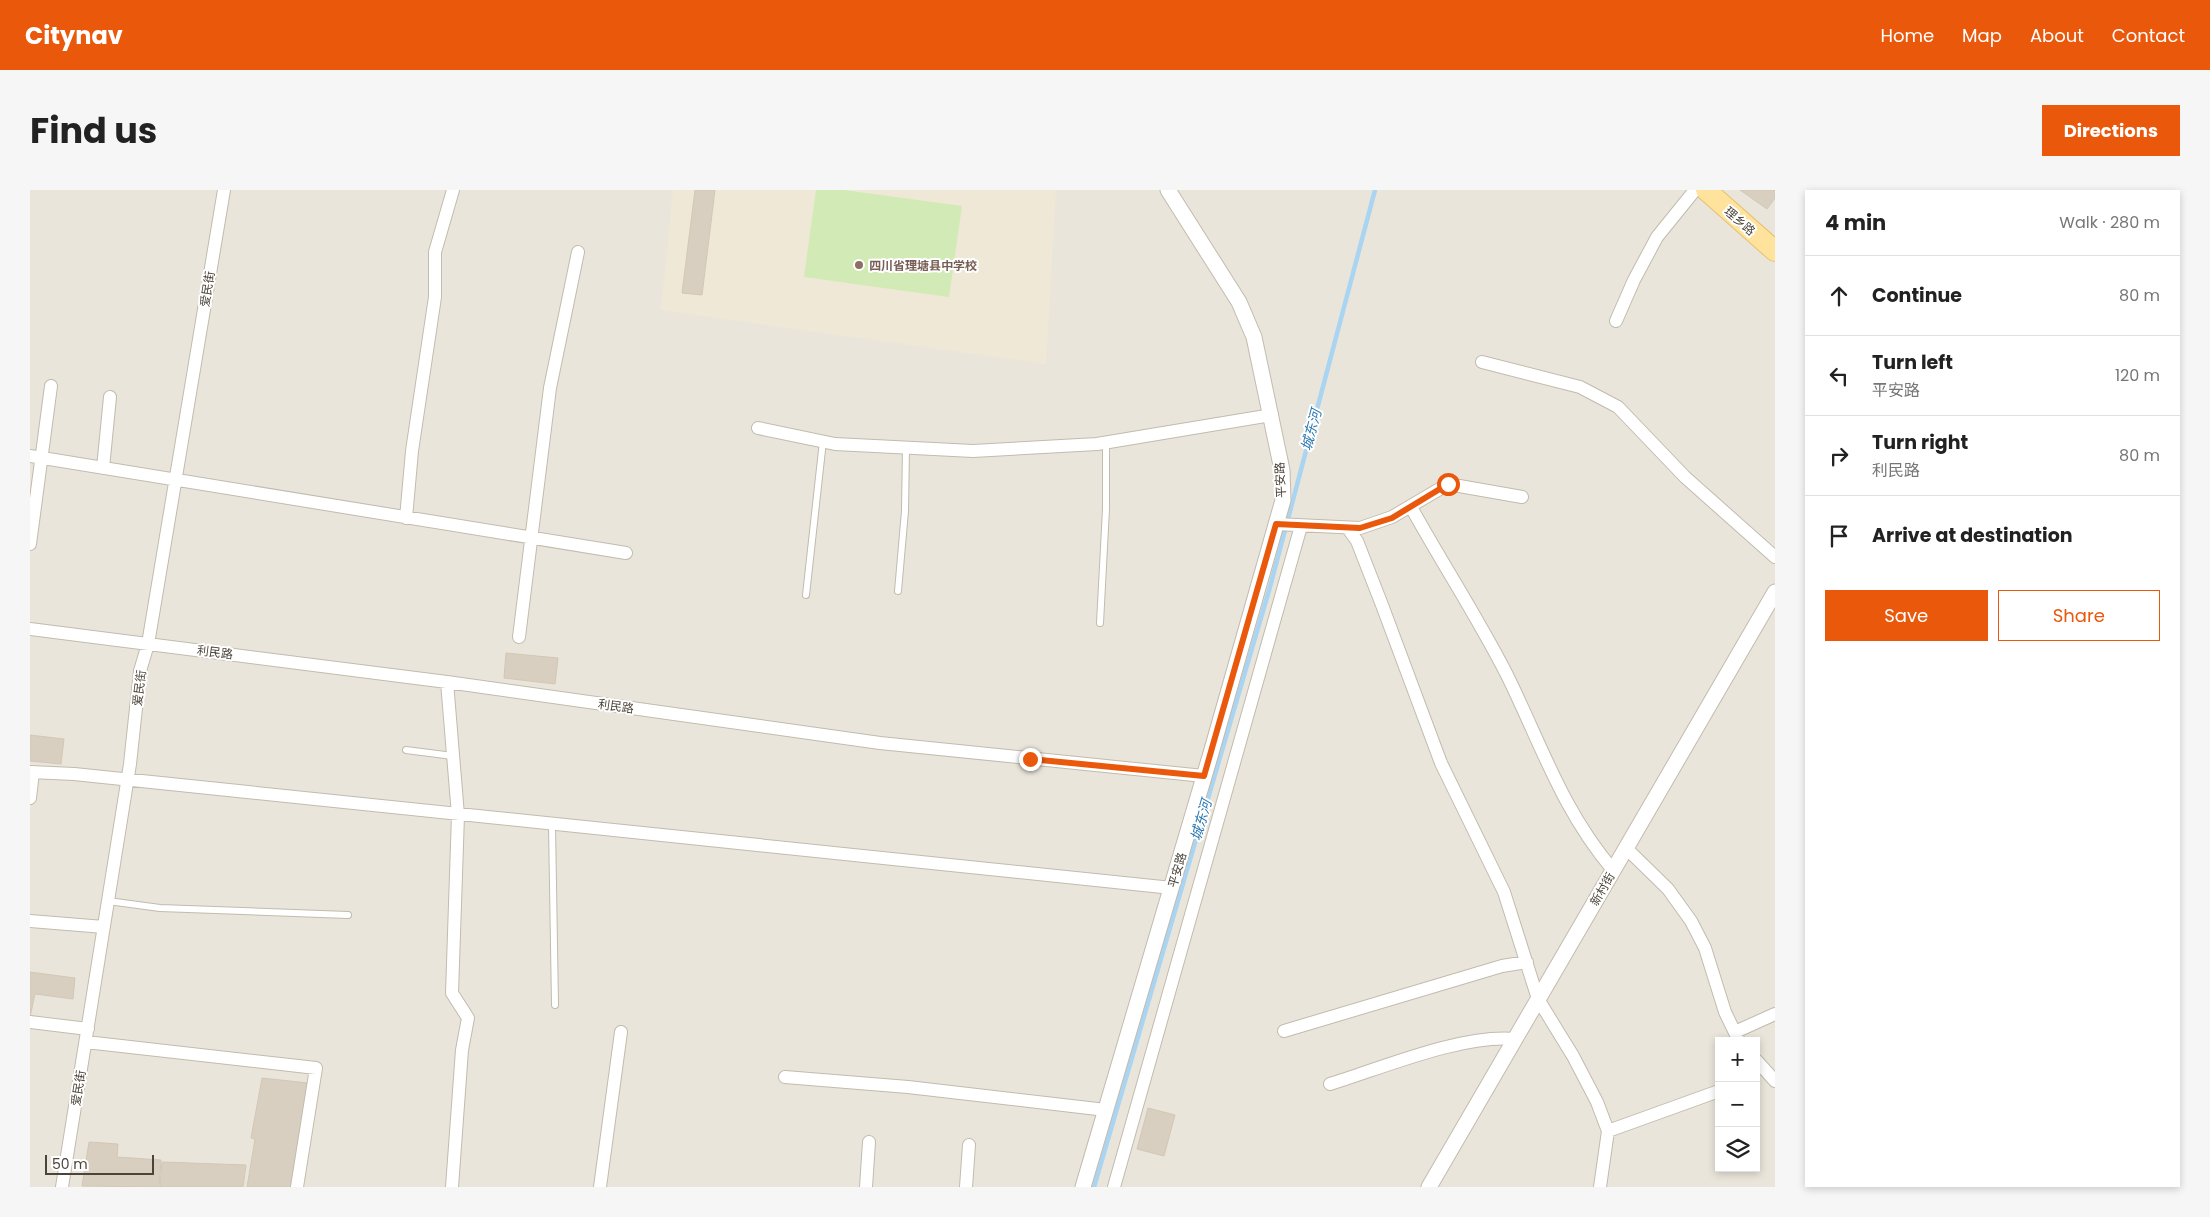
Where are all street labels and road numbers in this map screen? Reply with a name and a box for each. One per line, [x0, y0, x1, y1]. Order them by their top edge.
street label: 理乡路 [1721, 203, 1759, 239]
street label: 爱民街 [196, 270, 218, 308]
street label: 平安路 [1271, 462, 1289, 498]
street label: 利民路 [196, 641, 234, 663]
street label: 爱民街 [128, 669, 150, 707]
street label: 利民路 [597, 695, 635, 717]
street label: 平安路 [1164, 850, 1190, 890]
street label: 新村街 [1586, 869, 1618, 909]
street label: 爱民街 [67, 1069, 89, 1107]

